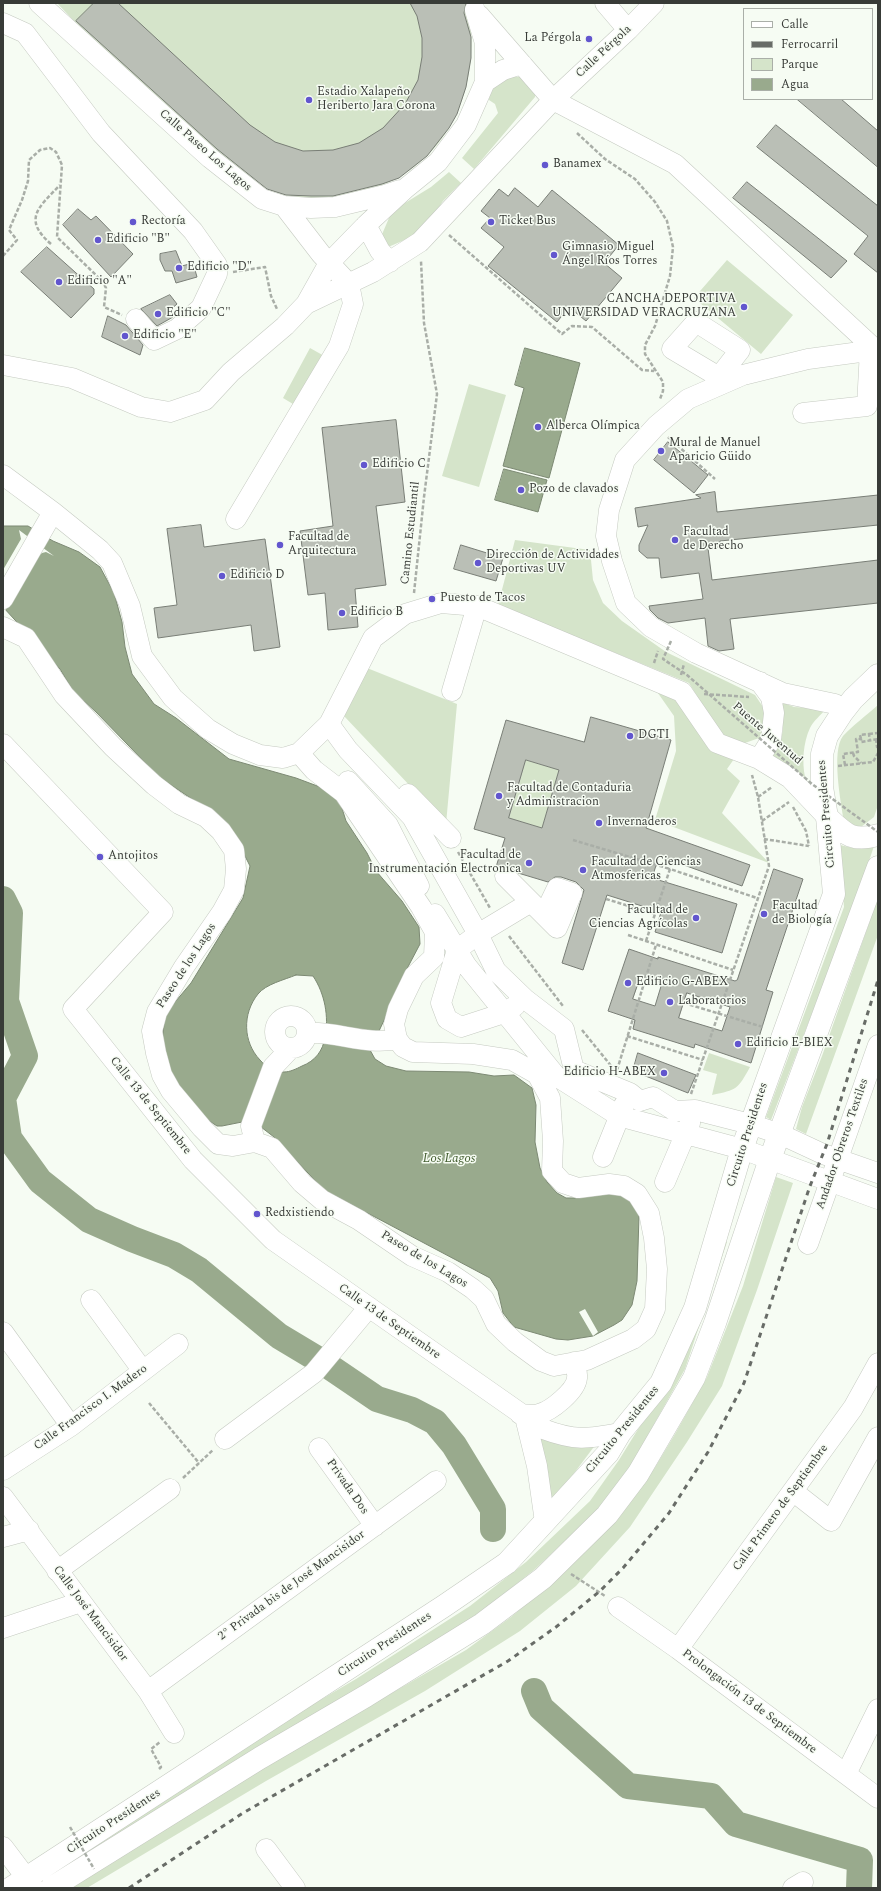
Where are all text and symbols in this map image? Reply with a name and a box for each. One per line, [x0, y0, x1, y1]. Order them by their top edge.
legend [743, 8, 873, 100]
text: Calle [781, 15, 808, 34]
street label: Calle Pérgola [573, 23, 635, 81]
place label: La Pérgola [524, 32, 581, 46]
marker: La Pérgola [584, 34, 594, 44]
text: Ferrocarril [781, 35, 838, 54]
text: Parque [781, 55, 818, 74]
text: Agua [781, 75, 809, 94]
place label: Estadio Xalapeño Heriberto Jara Corona [317, 86, 435, 114]
marker: Estadio Xalapeño Heriberto Jara Corona [304, 95, 314, 105]
street label: Calle Paseo Los Lagos [156, 107, 254, 195]
place label: Banamex [553, 158, 602, 172]
marker: Banamex [540, 160, 550, 170]
place label: Rectoría [141, 215, 186, 229]
place label: Ticket Bus [499, 215, 556, 229]
marker: Rectoría [128, 217, 138, 227]
marker: Ticket Bus [486, 217, 496, 227]
place label: Edificio "B" [106, 233, 170, 247]
marker: Edificio "B" [93, 235, 103, 245]
place label: Gimnasio Miguel Ángel Ríos Torres [562, 241, 658, 269]
marker: Gimnasio Miguel Ángel Ríos Torres [549, 250, 559, 260]
place label: Edificio "D" [187, 261, 252, 275]
marker: Edificio "D" [174, 263, 184, 273]
place label: Edificio "A" [67, 275, 132, 289]
marker: Edificio "A" [54, 277, 64, 287]
place label: CANCHA DEPORTIVA UNIVERSIDAD VERACRUZANA [552, 293, 736, 321]
marker: CANCHA DEPORTIVA UNIVERSIDAD VERACRUZANA [739, 302, 749, 312]
place label: Edificio "C" [166, 307, 231, 321]
marker: Edificio "C" [153, 309, 163, 319]
place label: Edificio "E" [133, 329, 197, 343]
marker: Edificio "E" [120, 331, 130, 341]
place label: Alberca Olímpica [546, 420, 640, 434]
marker: Alberca Olímpica [533, 422, 543, 432]
place label: Mural de Manuel Aparicio Güido [669, 437, 760, 465]
marker: Mural de Manuel Aparicio Güido [656, 446, 666, 456]
place label: Edificio C [372, 458, 426, 472]
marker: Edificio C [359, 460, 369, 470]
street label: Camino Estudiantil [398, 481, 424, 585]
place label: Pozo de clavados [529, 483, 619, 497]
marker: Pozo de clavados [516, 485, 526, 495]
place label: Facultad de Derecho [683, 526, 743, 554]
place label: Facultad de Arquitectura [288, 531, 356, 559]
marker: Facultad de Derecho [670, 535, 680, 545]
marker: Facultad de Arquitectura [275, 540, 285, 550]
place label: Dirección de Actividades Deportivas UV [486, 549, 619, 577]
marker: Dirección de Actividades Deportivas UV [473, 558, 483, 568]
place label: Edificio D [230, 569, 284, 583]
marker: Edificio D [217, 571, 227, 581]
place label: Puesto de Tacos [440, 592, 525, 606]
marker: Puesto de Tacos [427, 594, 437, 604]
place label: Edificio B [350, 606, 403, 620]
marker: Edificio B [337, 608, 347, 618]
street label: Puente Juventud [729, 700, 805, 768]
place label: DGTI [638, 729, 669, 743]
marker: DGTI [625, 731, 635, 741]
street label: Circuito Presidentes [815, 759, 839, 869]
place label: Facultad de Contaduria y Administracion [507, 782, 631, 810]
marker: Facultad de Contaduria y Administracion [494, 791, 504, 801]
place label: Invernaderos [607, 816, 677, 830]
marker: Invernaderos [594, 818, 604, 828]
place label: Facultad de Instrumentación Electronica [368, 849, 521, 877]
place label: Antojitos [108, 850, 158, 864]
marker: Antojitos [95, 852, 105, 862]
place label: Facultad de Ciencias Atmosfericas [591, 856, 701, 884]
marker: Facultad de Instrumentación Electronica [524, 858, 534, 868]
marker: Facultad de Ciencias Atmosfericas [578, 865, 588, 875]
place label: Facultad de Biología [772, 900, 832, 928]
place label: Facultad de Ciencias Agrícolas [589, 904, 688, 932]
marker: Facultad de Biología [759, 909, 769, 919]
marker: Facultad de Ciencias Agrícolas [691, 913, 701, 923]
street label: Paseo de los Lagos [154, 921, 220, 1011]
place label: Edificio G-ABEX [636, 976, 728, 990]
marker: Edificio G-ABEX [623, 978, 633, 988]
place label: Laboratorios [678, 995, 746, 1009]
marker: Laboratorios [665, 997, 675, 1007]
place label: Edificio E-BIEX [746, 1037, 833, 1051]
marker: Edificio E-BIEX [733, 1039, 743, 1049]
street label: Calle 13 de Septiembre [106, 1054, 194, 1158]
place label: Edificio H-ABEX [563, 1066, 656, 1080]
marker: Edificio H-ABEX [659, 1068, 669, 1078]
street label: Andador Obreros Textiles [814, 1077, 872, 1211]
street label: Circuito Presidentes [724, 1081, 772, 1189]
water label: Los Lagos [423, 1151, 475, 1167]
place label: Redxistiendo [265, 1207, 334, 1221]
marker: Redxistiendo [252, 1209, 262, 1219]
street label: Paseo de los Lagos [378, 1228, 470, 1292]
street label: Calle 13 de Septiembre [335, 1281, 443, 1363]
street label: Calle Francisco I. Madero [31, 1362, 151, 1454]
street label: Circuito Presidentes [583, 1383, 663, 1477]
street label: Calle Primero de Septiembre [730, 1442, 832, 1574]
street label: Privada Dos [323, 1457, 371, 1517]
street label: 2° Privada bis de José Mancisidor [216, 1528, 368, 1644]
street label: Calle José Mancisidor [49, 1563, 131, 1665]
street label: Circuito Presidentes [335, 1609, 435, 1681]
street label: Prolongación 13 de Septiembre [679, 1647, 819, 1757]
street label: Circuito Presidentes [64, 1786, 164, 1858]

